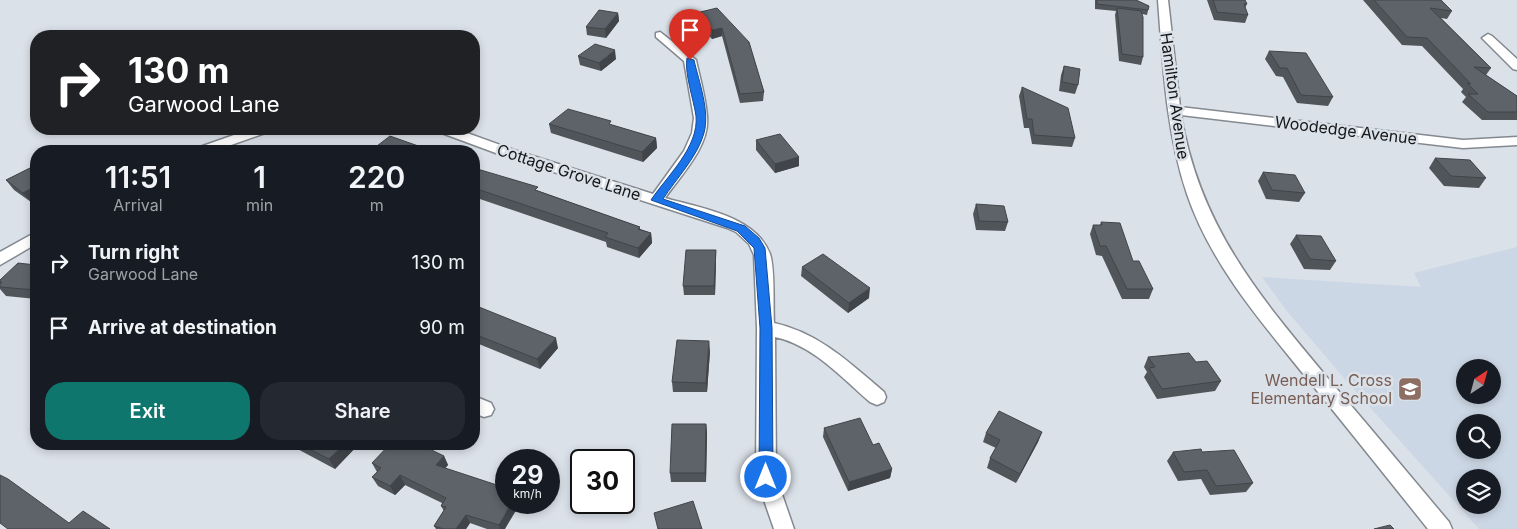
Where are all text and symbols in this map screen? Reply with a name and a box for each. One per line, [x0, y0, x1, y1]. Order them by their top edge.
pin [669, 9, 711, 60]
icon: arrive [676, 16, 704, 44]
street label: Hamilton Avenue [1156, 31, 1194, 161]
text: 130 m [128, 49, 230, 91]
icon: right [45, 50, 110, 115]
text: Garwood Lane [128, 91, 280, 117]
street label: Woodedge Avenue [1274, 111, 1418, 149]
street label: Cottage Grove Lane [494, 139, 644, 205]
text: 11:51 [105, 159, 171, 195]
text: 1 [253, 159, 266, 195]
text: 220 [348, 159, 405, 195]
text: Arrival [113, 195, 163, 215]
text: min [246, 195, 273, 215]
text: m [370, 195, 384, 215]
text: Turn right [88, 241, 179, 264]
icon: right [45, 249, 73, 277]
text: 130 m [412, 251, 465, 274]
text: Garwood Lane [88, 264, 198, 284]
icon: arrive [45, 314, 73, 342]
text: Arrive at destination [88, 316, 277, 339]
text: 90 m [419, 316, 465, 339]
north arrow [1456, 359, 1501, 404]
map controls [1456, 359, 1501, 514]
place label: Wendell L. Cross Elementary School [1250, 370, 1392, 408]
school or university icon: Wendell L. Cross Elementary School [1397, 376, 1423, 402]
button: Exit [45, 382, 250, 440]
button: Share [260, 382, 465, 440]
button: search [1456, 414, 1501, 459]
speed limit sign: 30 [570, 449, 635, 514]
position arrow [739, 450, 791, 502]
text: 29 [512, 460, 543, 490]
button: layers [1456, 469, 1501, 514]
text: km/h [513, 486, 542, 501]

